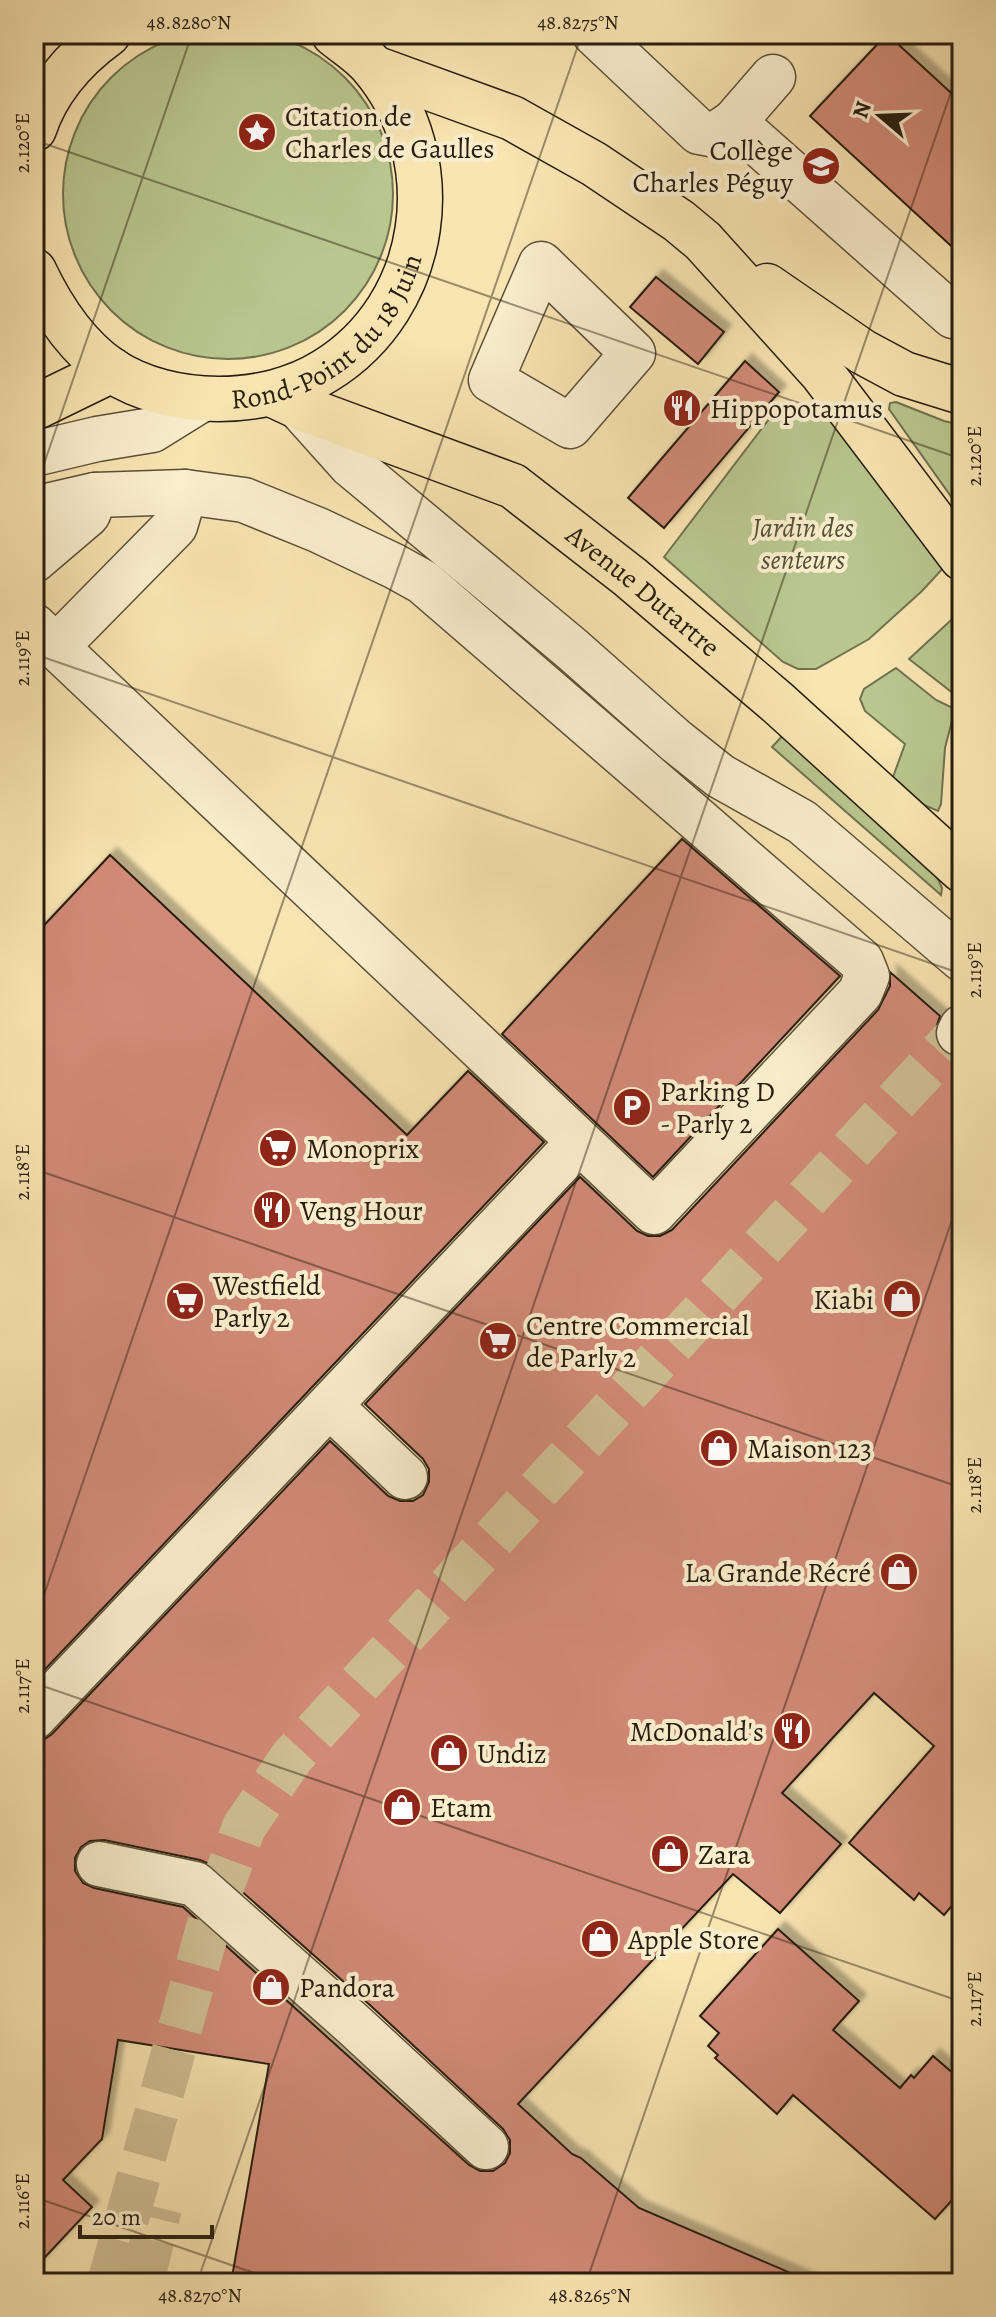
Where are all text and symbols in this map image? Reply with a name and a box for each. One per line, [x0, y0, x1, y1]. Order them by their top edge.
text: 48.8280°N [147, 9, 231, 36]
text: 48.8275°N [537, 9, 619, 36]
north arrow [840, 76, 920, 156]
text: N [845, 97, 879, 122]
place label: Citation de Charles de Gaulles [285, 98, 495, 168]
place icon: Citation de Charles de Gaulles [236, 111, 278, 153]
text: 2.120°E [9, 113, 36, 173]
place label: Collège Charles Péguy [632, 132, 794, 202]
school or university icon: Collège Charles Péguy [800, 145, 842, 187]
street label: Rond-Point du 18 Juin [229, 249, 431, 419]
restaurant icon: Hippopotamus [661, 387, 703, 429]
place label: Hippopotamus [710, 390, 883, 428]
text: 2.120°E [961, 426, 988, 486]
park label: Jardin des senteurs [751, 509, 854, 579]
street label: Avenue Dutartre [557, 516, 728, 666]
text: 2.119°E [9, 630, 36, 686]
text: 2.119°E [961, 942, 988, 998]
place label: Parking D - Parly 2 [660, 1073, 775, 1143]
parking icon: Parking D - Parly 2 [611, 1086, 653, 1128]
supermarket icon: Monoprix [257, 1127, 299, 1169]
place label: Monoprix [306, 1130, 420, 1168]
text: 2.118°E [9, 1144, 36, 1200]
restaurant icon: Veng Hour [251, 1189, 293, 1231]
place label: Veng Hour [299, 1192, 423, 1230]
place label: Westfield Parly 2 [212, 1267, 322, 1337]
shop icon: Kiabi [881, 1278, 923, 1320]
supermarket icon: Westfield Parly 2 [164, 1280, 206, 1322]
place label: Kiabi [813, 1281, 874, 1319]
place label: Centre Commercial de Parly 2 [526, 1307, 749, 1377]
supermarket icon: Centre Commercial de Parly 2 [477, 1320, 519, 1362]
shop icon: Maison 123 [698, 1427, 740, 1469]
place label: Maison 123 [747, 1430, 872, 1468]
text: 2.118°E [961, 1457, 988, 1513]
shop icon: La Grande Récré [878, 1551, 920, 1593]
place label: La Grande Récré [684, 1554, 871, 1592]
text: 2.117°E [9, 1658, 36, 1714]
restaurant icon: McDonald's [771, 1710, 813, 1752]
place label: McDonald's [630, 1713, 764, 1751]
shop icon: Undiz [428, 1732, 470, 1774]
place label: Undiz [477, 1735, 547, 1773]
shop icon: Etam [381, 1786, 423, 1828]
place label: Etam [430, 1789, 492, 1827]
shop icon: Zara [649, 1833, 691, 1875]
place label: Zara [698, 1836, 750, 1874]
shop icon: Apple Store [579, 1918, 621, 1960]
place label: Apple Store [627, 1921, 759, 1959]
shop icon: Pandora [250, 1966, 292, 2008]
place label: Pandora [299, 1969, 395, 2007]
text: 2.117°E [961, 1971, 988, 2027]
text: 2.116°E [9, 2173, 36, 2229]
scale bar [80, 2189, 212, 2239]
text: 20 m [92, 2201, 141, 2233]
text: 48.8270°N [158, 2282, 242, 2309]
text: 48.8265°N [549, 2282, 631, 2309]

